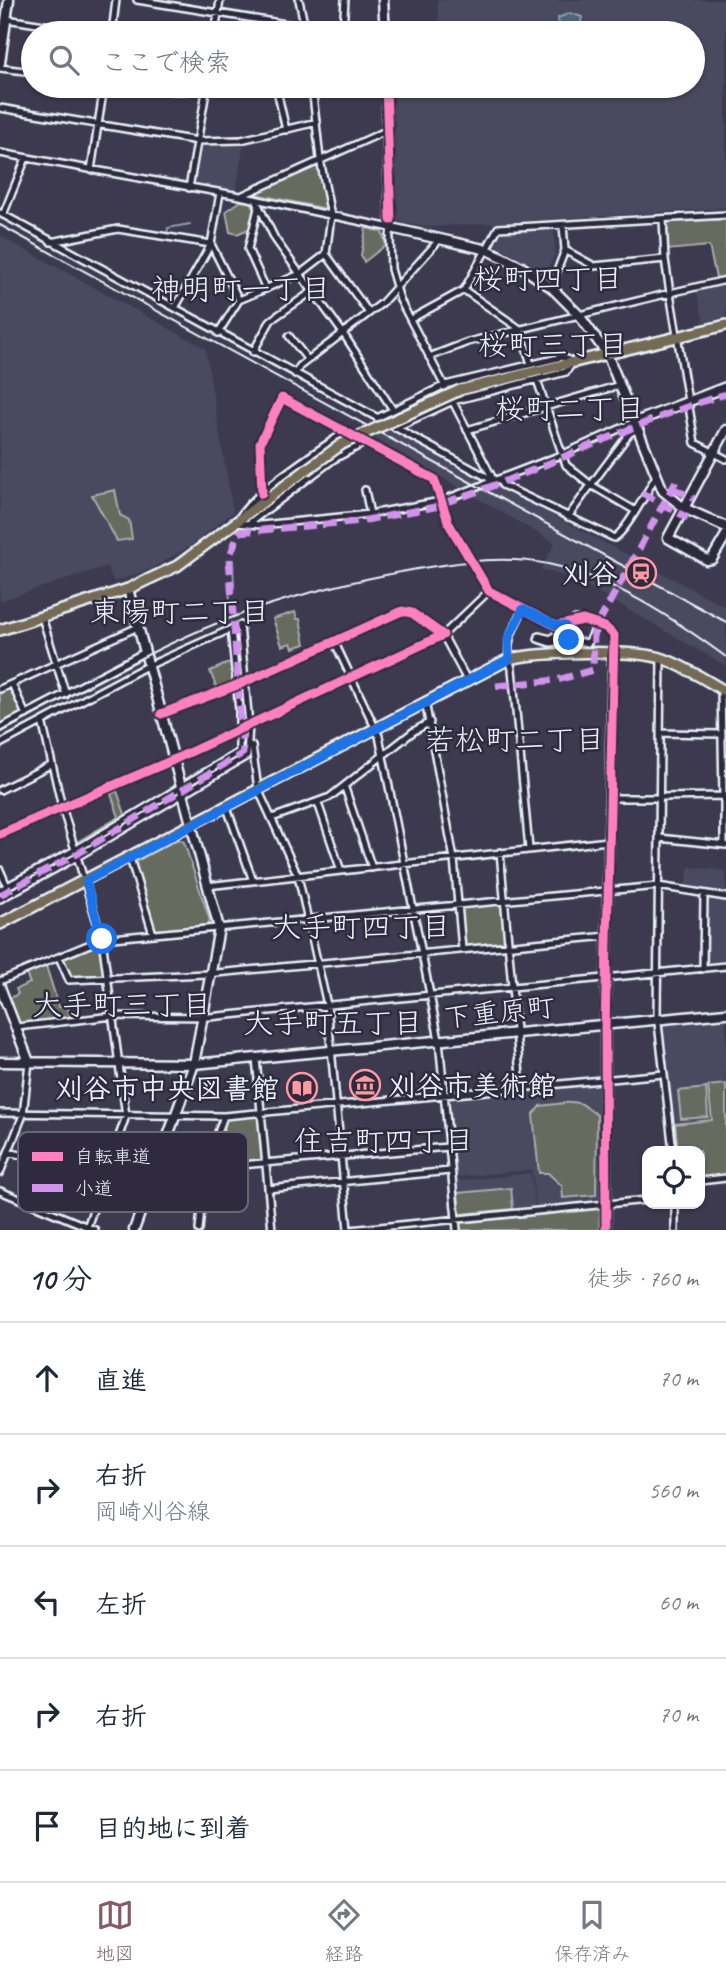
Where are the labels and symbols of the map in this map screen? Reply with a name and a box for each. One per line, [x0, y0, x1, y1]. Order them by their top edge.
district label: 桜町四丁目 [473, 260, 623, 298]
district label: 神明町一丁目 [151, 270, 331, 308]
district label: 桜町三丁目 [478, 326, 628, 364]
district label: 桜町二丁目 [495, 390, 645, 428]
place label: 刈谷 [562, 556, 618, 591]
station icon: 刈谷 [624, 556, 658, 590]
district label: 東陽町二丁目 [90, 593, 270, 631]
route end [553, 624, 584, 655]
district label: 若松町二丁目 [425, 721, 605, 759]
district label: 大手町四丁目 [271, 908, 451, 946]
route start [86, 923, 117, 954]
district label: 大手町三丁目 [32, 986, 212, 1024]
street label: 下重原町 [441, 989, 557, 1035]
district label: 大手町五丁目 [243, 1004, 423, 1042]
museum icon: 刈谷市美術館 [348, 1068, 382, 1102]
place label: 刈谷市美術館 [388, 1068, 556, 1103]
place label: 刈谷市中央図書館 [55, 1071, 279, 1106]
library icon: 刈谷市中央図書館 [285, 1071, 319, 1105]
district label: 住吉町四丁目 [294, 1122, 474, 1160]
legend [18, 1132, 248, 1212]
text: 自転車道 [75, 1145, 151, 1169]
text: 小道 [75, 1177, 113, 1201]

